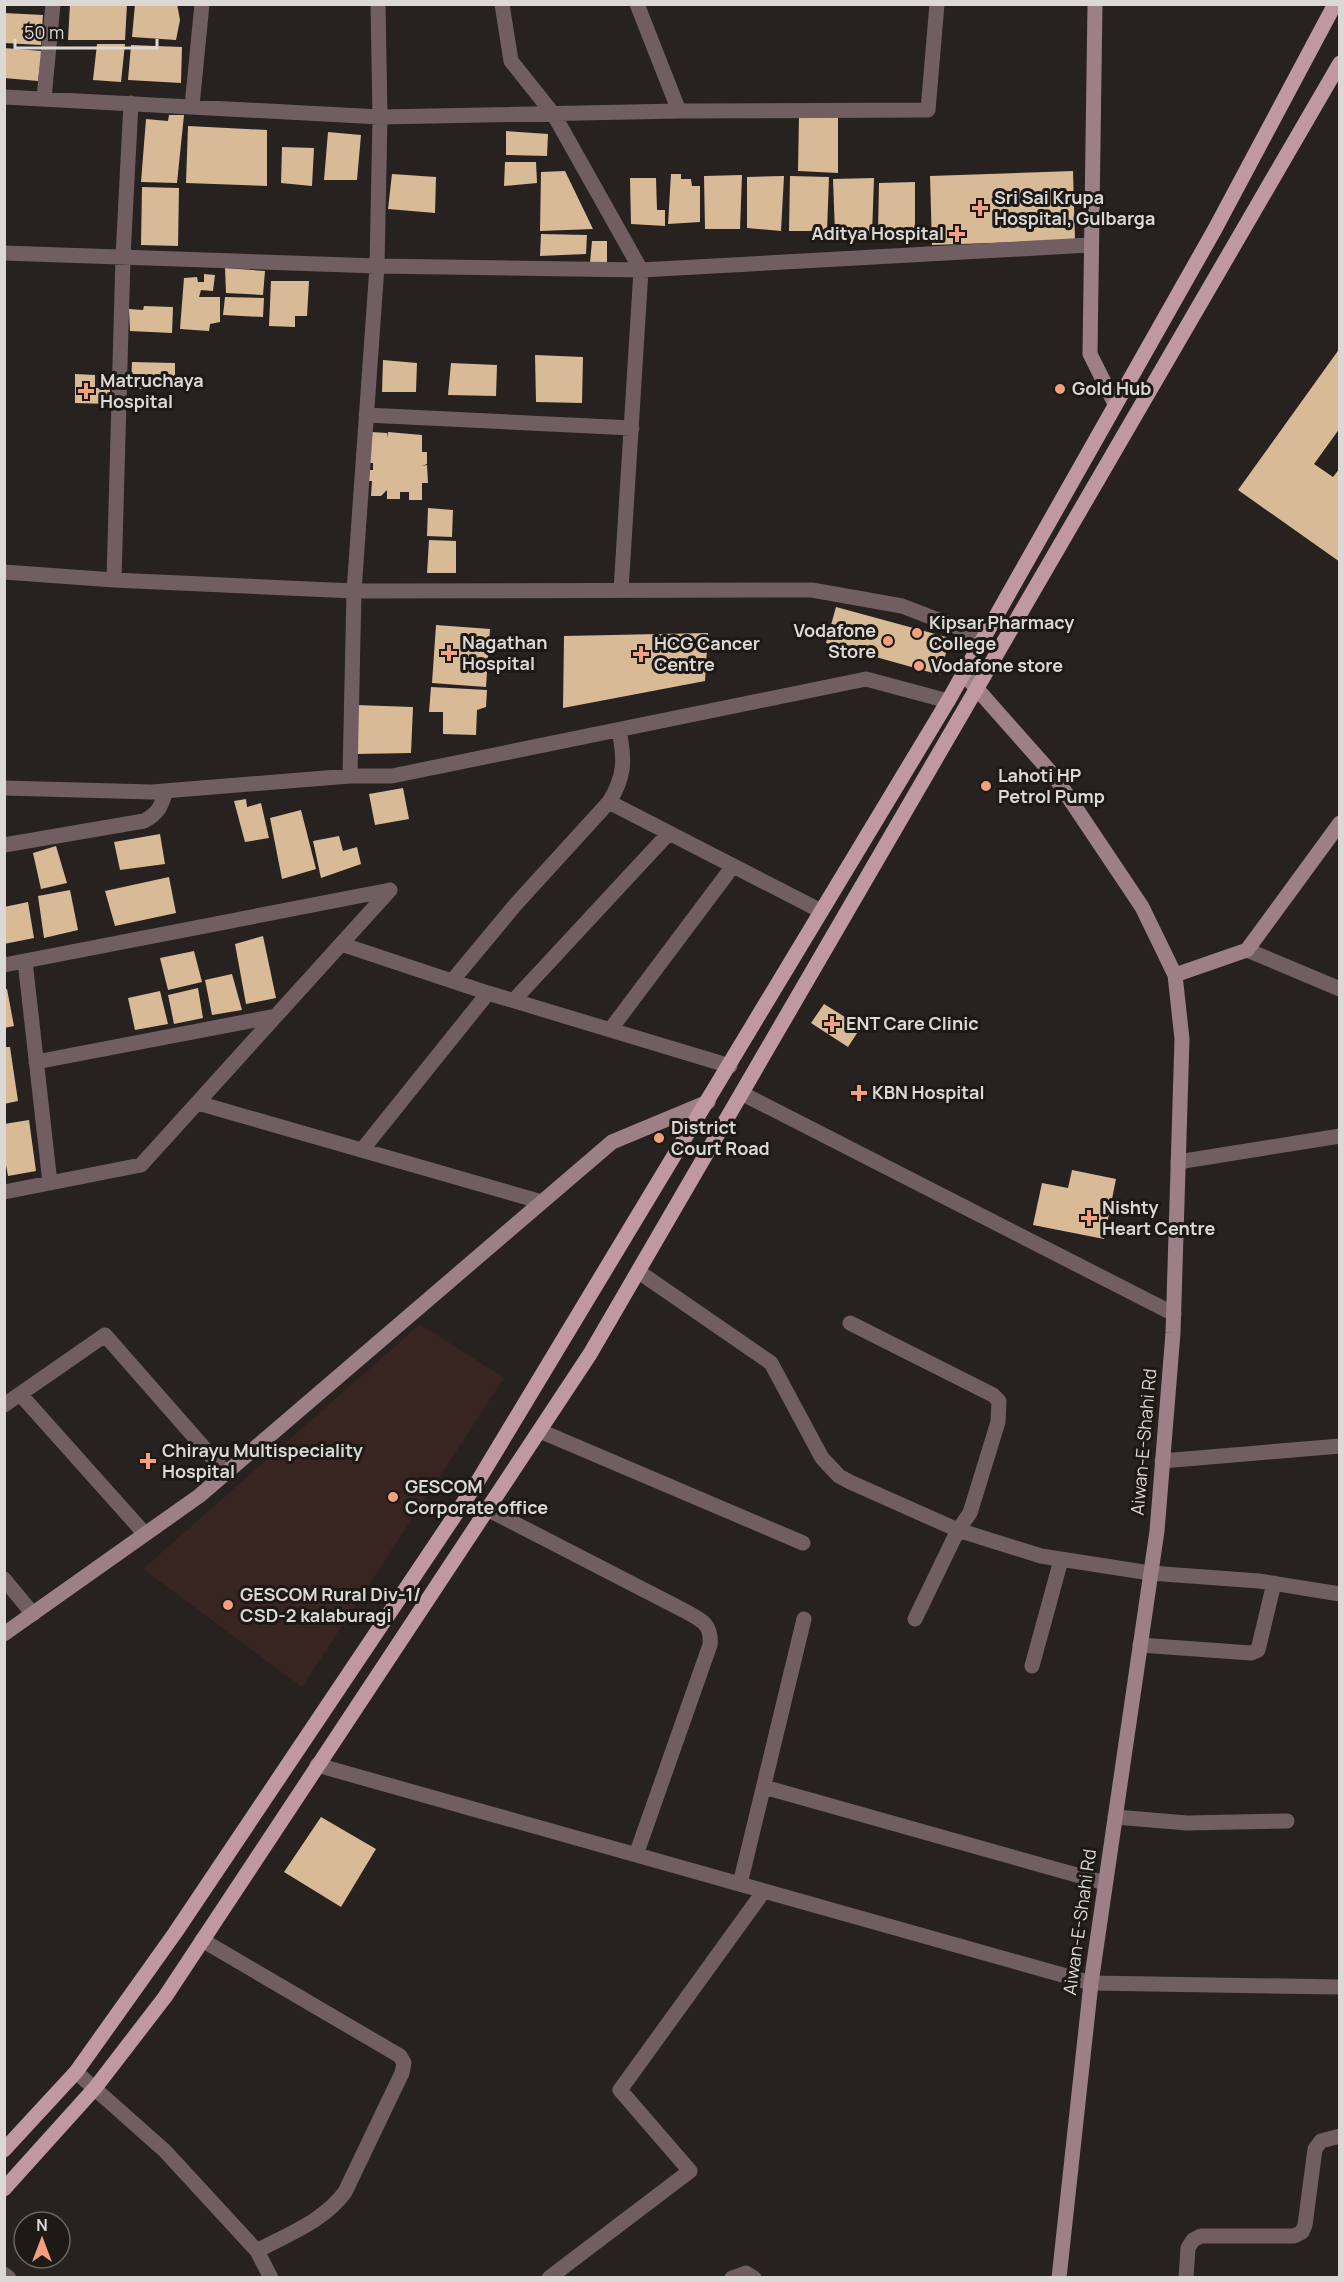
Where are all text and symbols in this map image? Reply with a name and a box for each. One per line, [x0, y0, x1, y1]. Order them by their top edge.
scale bar [15, 12, 158, 50]
text: 50 m [24, 20, 64, 44]
place label: Sri Sai Krupa Hospital, Gulbarga [994, 185, 1155, 230]
marker: Sri Sai Krupa Hospital, Gulbarga [971, 199, 989, 217]
place label: Aditya Hospital [812, 221, 944, 245]
marker: Aditya Hospital [948, 225, 966, 243]
place label: Matruchaya Hospital [100, 368, 204, 413]
place label: Gold Hub [1072, 376, 1151, 400]
marker: Matruchaya Hospital [77, 382, 95, 400]
marker: Gold Hub [1053, 382, 1067, 396]
place label: Kipsar Pharmacy College [929, 610, 1074, 655]
place label: Vodafone Store [793, 618, 876, 663]
marker: Kipsar Pharmacy College [910, 626, 924, 640]
place label: Nagathan Hospital [462, 630, 547, 675]
place label: HCG Cancer Centre [654, 631, 760, 676]
marker: Vodafone Store [881, 634, 895, 648]
marker: Nagathan Hospital [440, 644, 458, 662]
marker: HCG Cancer Centre [632, 645, 650, 663]
place label: Vodafone store [931, 653, 1063, 677]
marker: Vodafone store [912, 659, 926, 673]
place label: Lahoti HP Petrol Pump [998, 763, 1105, 808]
marker: Lahoti HP Petrol Pump [979, 779, 993, 793]
place label: ENT Care Clinic [846, 1011, 979, 1035]
marker: ENT Care Clinic [823, 1015, 841, 1033]
place label: KBN Hospital [872, 1080, 985, 1104]
marker: KBN Hospital [850, 1084, 868, 1102]
place label: District Court Road [671, 1115, 770, 1160]
marker: District Court Road [652, 1131, 666, 1145]
place label: Nishty Heart Centre [1102, 1195, 1216, 1240]
marker: Nishty Heart Centre [1080, 1209, 1098, 1227]
street label: Aiwan-E-Shahi Rd [1125, 1368, 1161, 1516]
place label: Chirayu Multispeciality Hospital [162, 1438, 363, 1483]
marker: Chirayu Multispeciality Hospital [139, 1452, 157, 1470]
place label: GESCOM Corporate office [405, 1474, 548, 1519]
marker: GESCOM Corporate office [386, 1490, 400, 1504]
place label: GESCOM Rural Div-1/ CSD-2 kalaburagi [240, 1582, 421, 1627]
marker: GESCOM Rural Div-1/ CSD-2 kalaburagi [221, 1598, 235, 1612]
street label: Aiwan-E-Shahi Rd [1057, 1847, 1101, 1996]
north arrow [12, 2210, 72, 2270]
text: N [36, 2214, 48, 2236]

